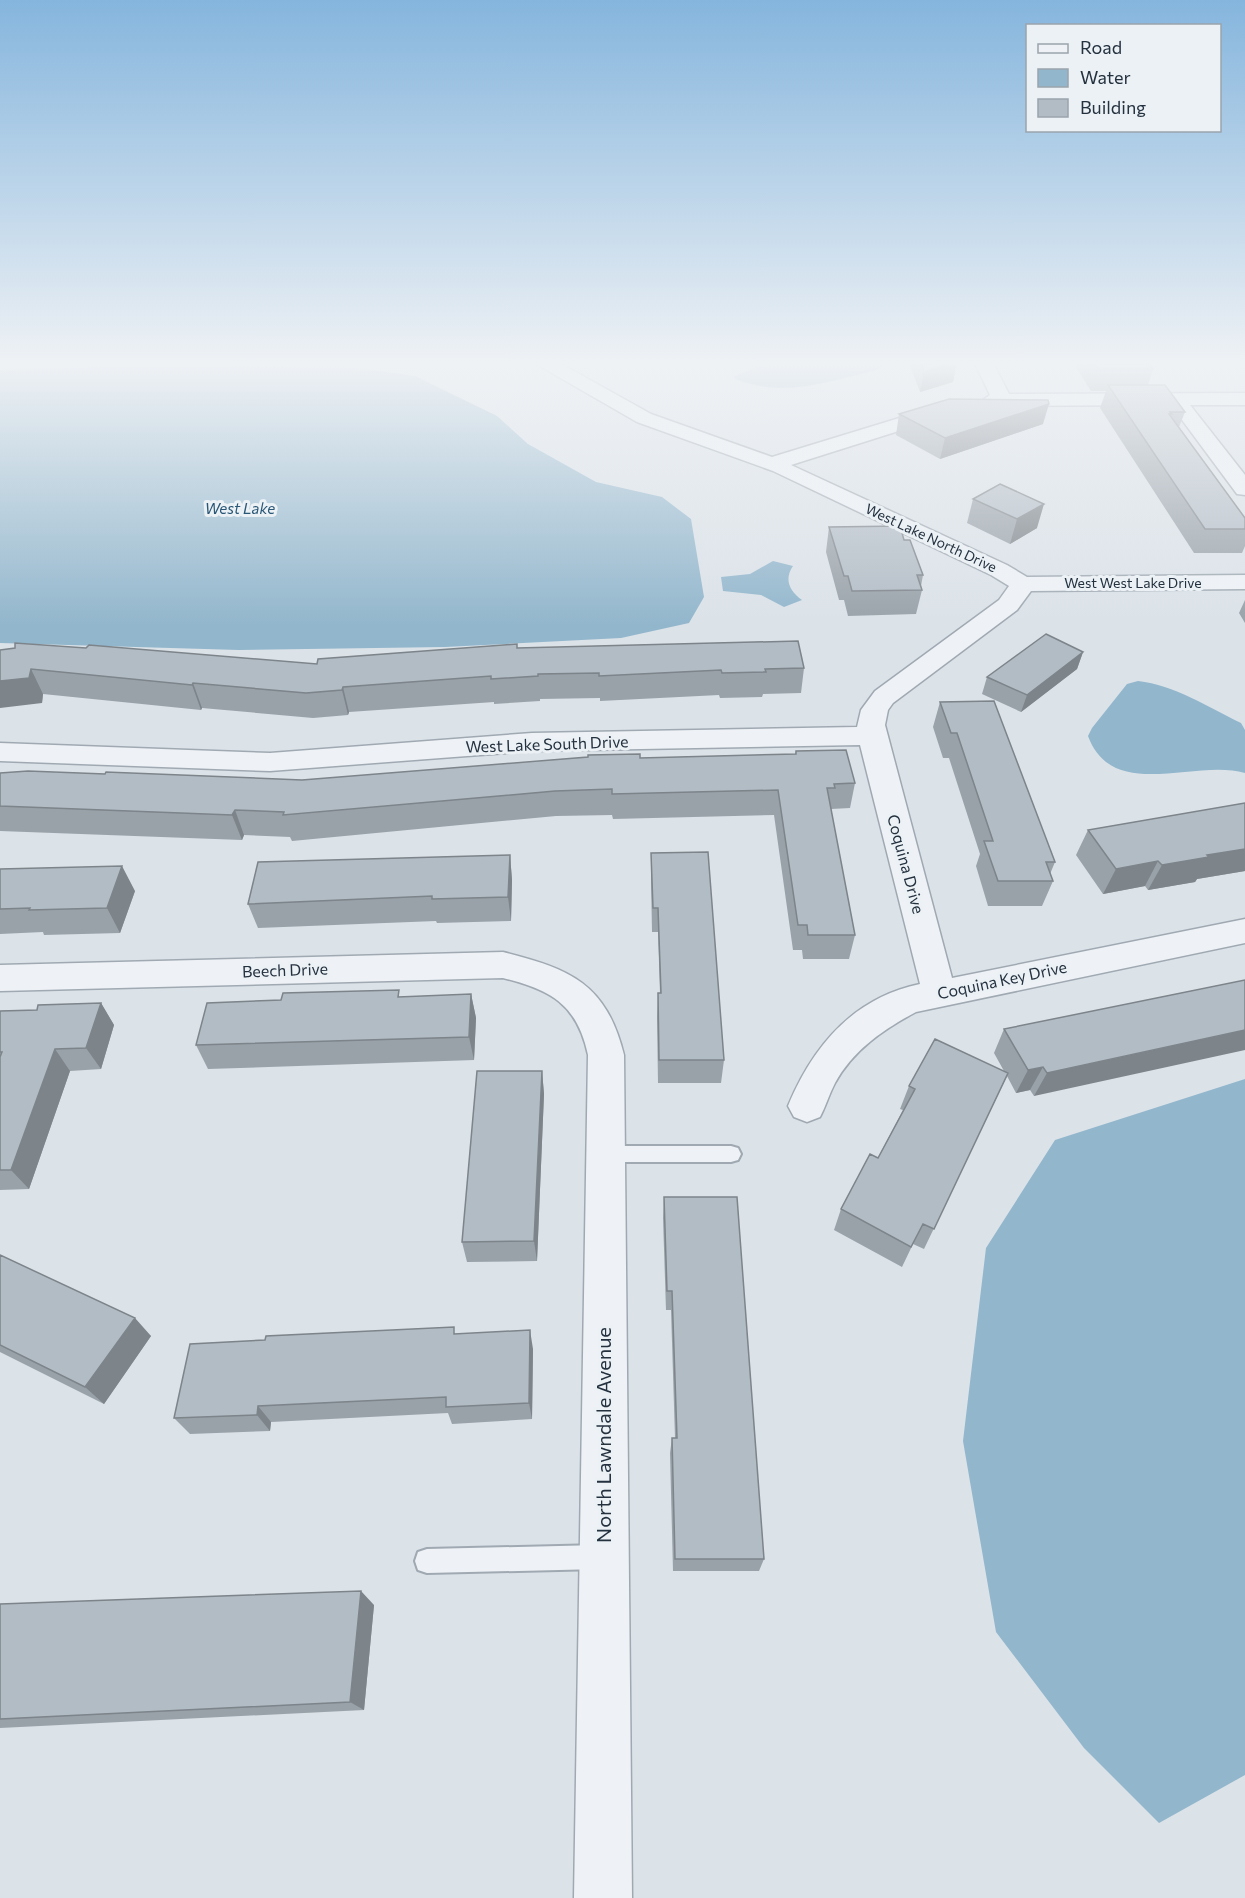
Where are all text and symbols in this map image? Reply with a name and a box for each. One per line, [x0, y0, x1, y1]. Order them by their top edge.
legend [1026, 24, 1221, 132]
text: Road [1080, 36, 1122, 58]
text: Water [1080, 66, 1131, 88]
text: Building [1080, 96, 1146, 118]
water label: West Lake [205, 499, 275, 517]
street label: West Lake North Drive [863, 500, 1000, 575]
street label: West West Lake Drive [1064, 574, 1202, 591]
street label: West Lake South Drive [465, 731, 629, 756]
street label: Coquina Drive [884, 812, 929, 916]
street label: Coquina Key Drive [935, 957, 1068, 1003]
street label: Beech Drive [242, 959, 328, 980]
street label: North Lawndale Avenue [591, 1327, 615, 1543]

